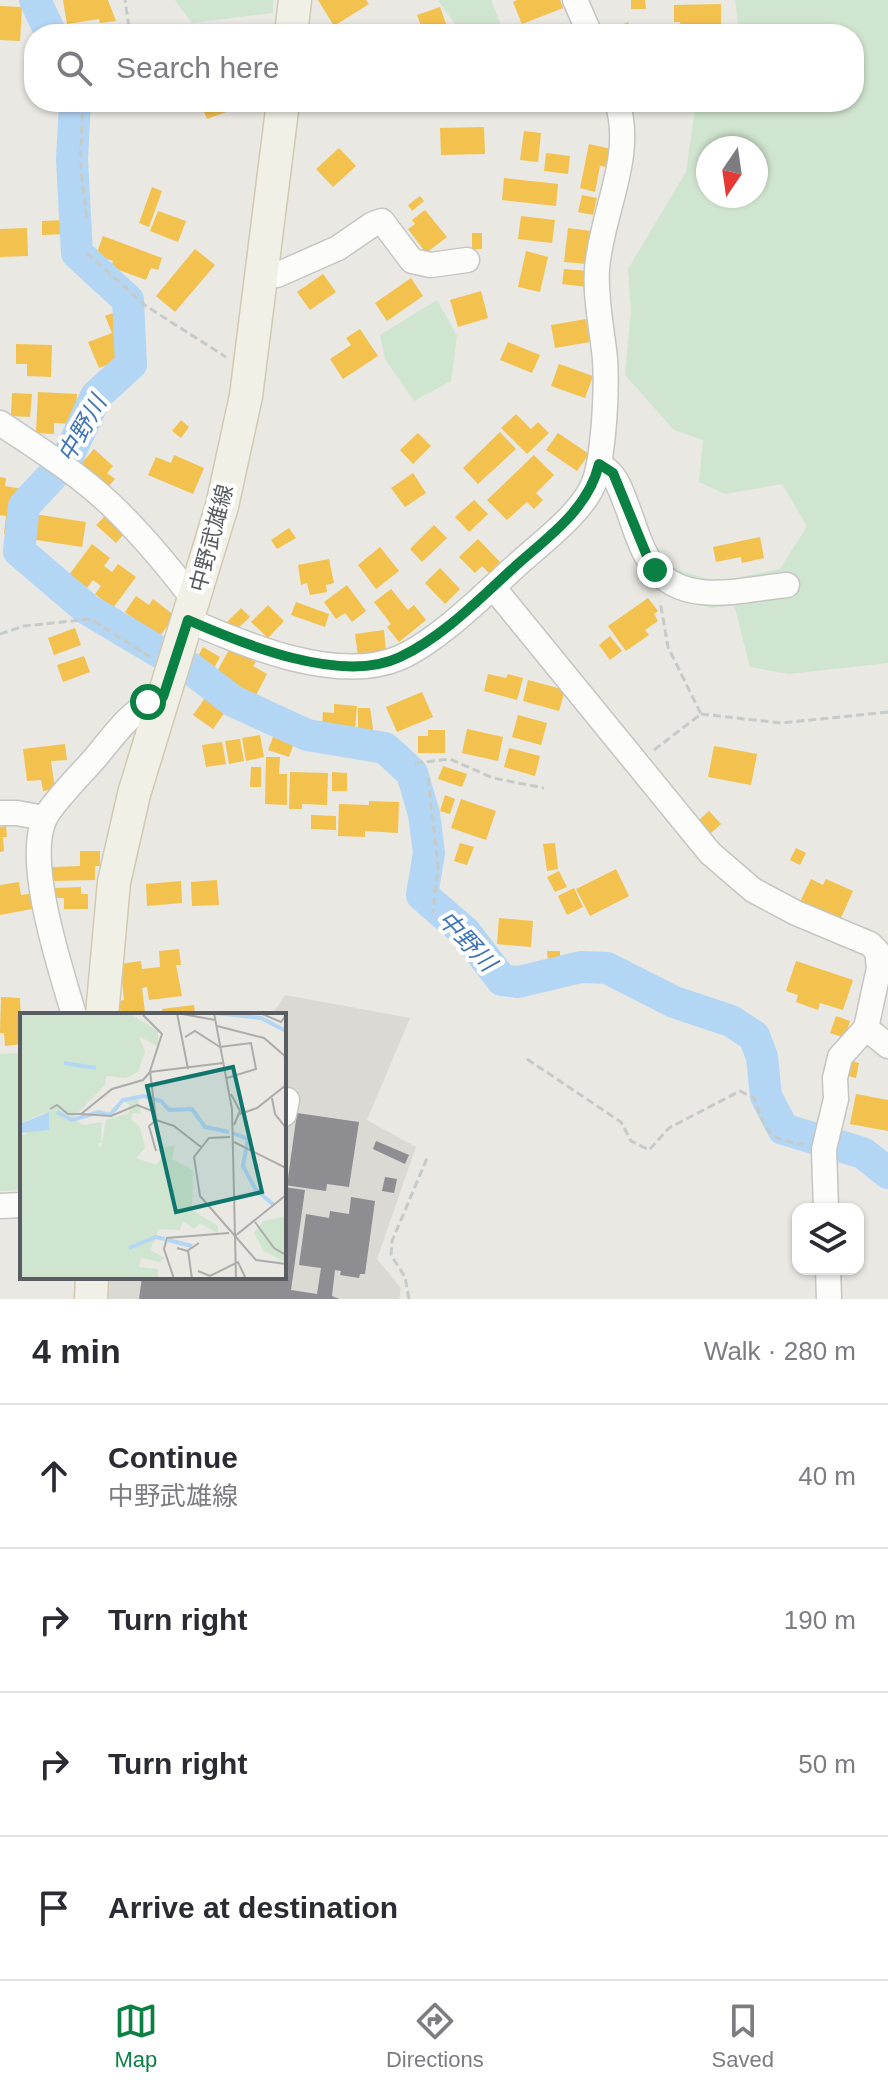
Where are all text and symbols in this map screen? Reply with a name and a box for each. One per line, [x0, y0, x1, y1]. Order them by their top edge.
search box [24, 24, 864, 112]
icon: search [52, 46, 96, 90]
text: Search here [116, 51, 279, 84]
north arrow [696, 136, 768, 208]
water label: 中野川 [52, 388, 113, 467]
street label: 中野武雄線 [185, 482, 238, 594]
route end [637, 552, 673, 588]
route start [130, 684, 166, 720]
water label: 中野川 [433, 905, 504, 978]
inset map [20, 1013, 286, 1279]
map controls [792, 1203, 864, 1275]
button: layers [792, 1203, 864, 1275]
text: 4 min [32, 1332, 121, 1370]
text: Walk · 280 m [704, 1336, 856, 1366]
text: Continue [108, 1441, 238, 1474]
icon: ahead [32, 1454, 76, 1498]
text: 40 m [798, 1461, 856, 1491]
text: 中野武雄線 [108, 1481, 238, 1511]
icon: right [32, 1598, 76, 1642]
text: Turn right [108, 1603, 247, 1636]
text: 190 m [784, 1605, 856, 1635]
icon: right [32, 1742, 76, 1786]
text: Turn right [108, 1747, 247, 1780]
text: 50 m [798, 1749, 856, 1779]
icon: arrive [32, 1886, 76, 1930]
text: Arrive at destination [108, 1891, 398, 1924]
tab: Map [114, 1999, 158, 2073]
tab: Directions [386, 1999, 484, 2073]
tab: Saved [712, 1999, 774, 2073]

